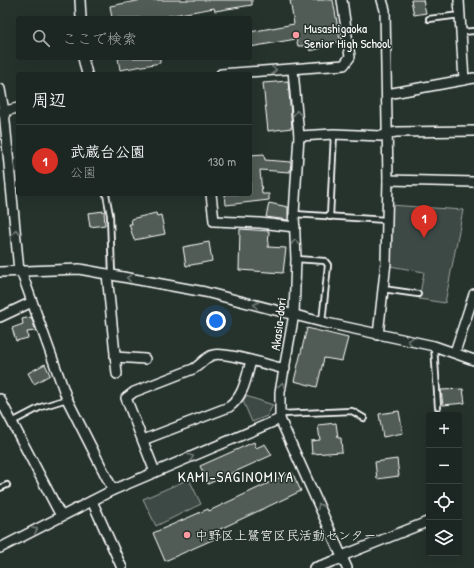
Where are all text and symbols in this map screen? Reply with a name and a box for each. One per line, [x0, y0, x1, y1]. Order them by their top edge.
search box [16, 16, 252, 60]
place label: Musashigaoka Senior High School [304, 19, 391, 52]
icon: search [30, 27, 52, 49]
text: ここで検索 [62, 28, 137, 49]
marker: Musashigaoka Senior High School [291, 30, 301, 40]
one-way arrow [271, 66, 277, 75]
text: 周辺 [32, 88, 66, 111]
one-way arrow [293, 110, 302, 116]
text: 武蔵台公園 [70, 141, 145, 162]
text: 1 [43, 152, 47, 170]
text: 130 m [208, 152, 236, 170]
text: 公園 [70, 163, 96, 181]
pin: 1 [411, 205, 437, 238]
one-way arrow [11, 229, 20, 235]
one-way arrow [291, 239, 300, 245]
one-way arrow [126, 274, 132, 283]
street label: Akasia-dori [266, 296, 290, 352]
one-way arrow [253, 301, 259, 309]
your location [206, 311, 226, 331]
one-way arrow [407, 338, 413, 346]
one-way arrow [277, 382, 285, 388]
map controls [426, 412, 462, 556]
button: + [426, 412, 462, 448]
button: − [426, 448, 462, 484]
one-way arrow [186, 454, 194, 462]
district label: KAMI-SAGINOMIYA [178, 466, 294, 487]
button: locate [426, 484, 462, 520]
one-way arrow [317, 503, 325, 511]
button: layers [426, 520, 462, 556]
place label: 中野区上鷺宮区民活動センター [195, 526, 376, 544]
one-way arrow [30, 527, 38, 535]
marker: 中野区上鷺宮区民活動センター [182, 530, 192, 540]

